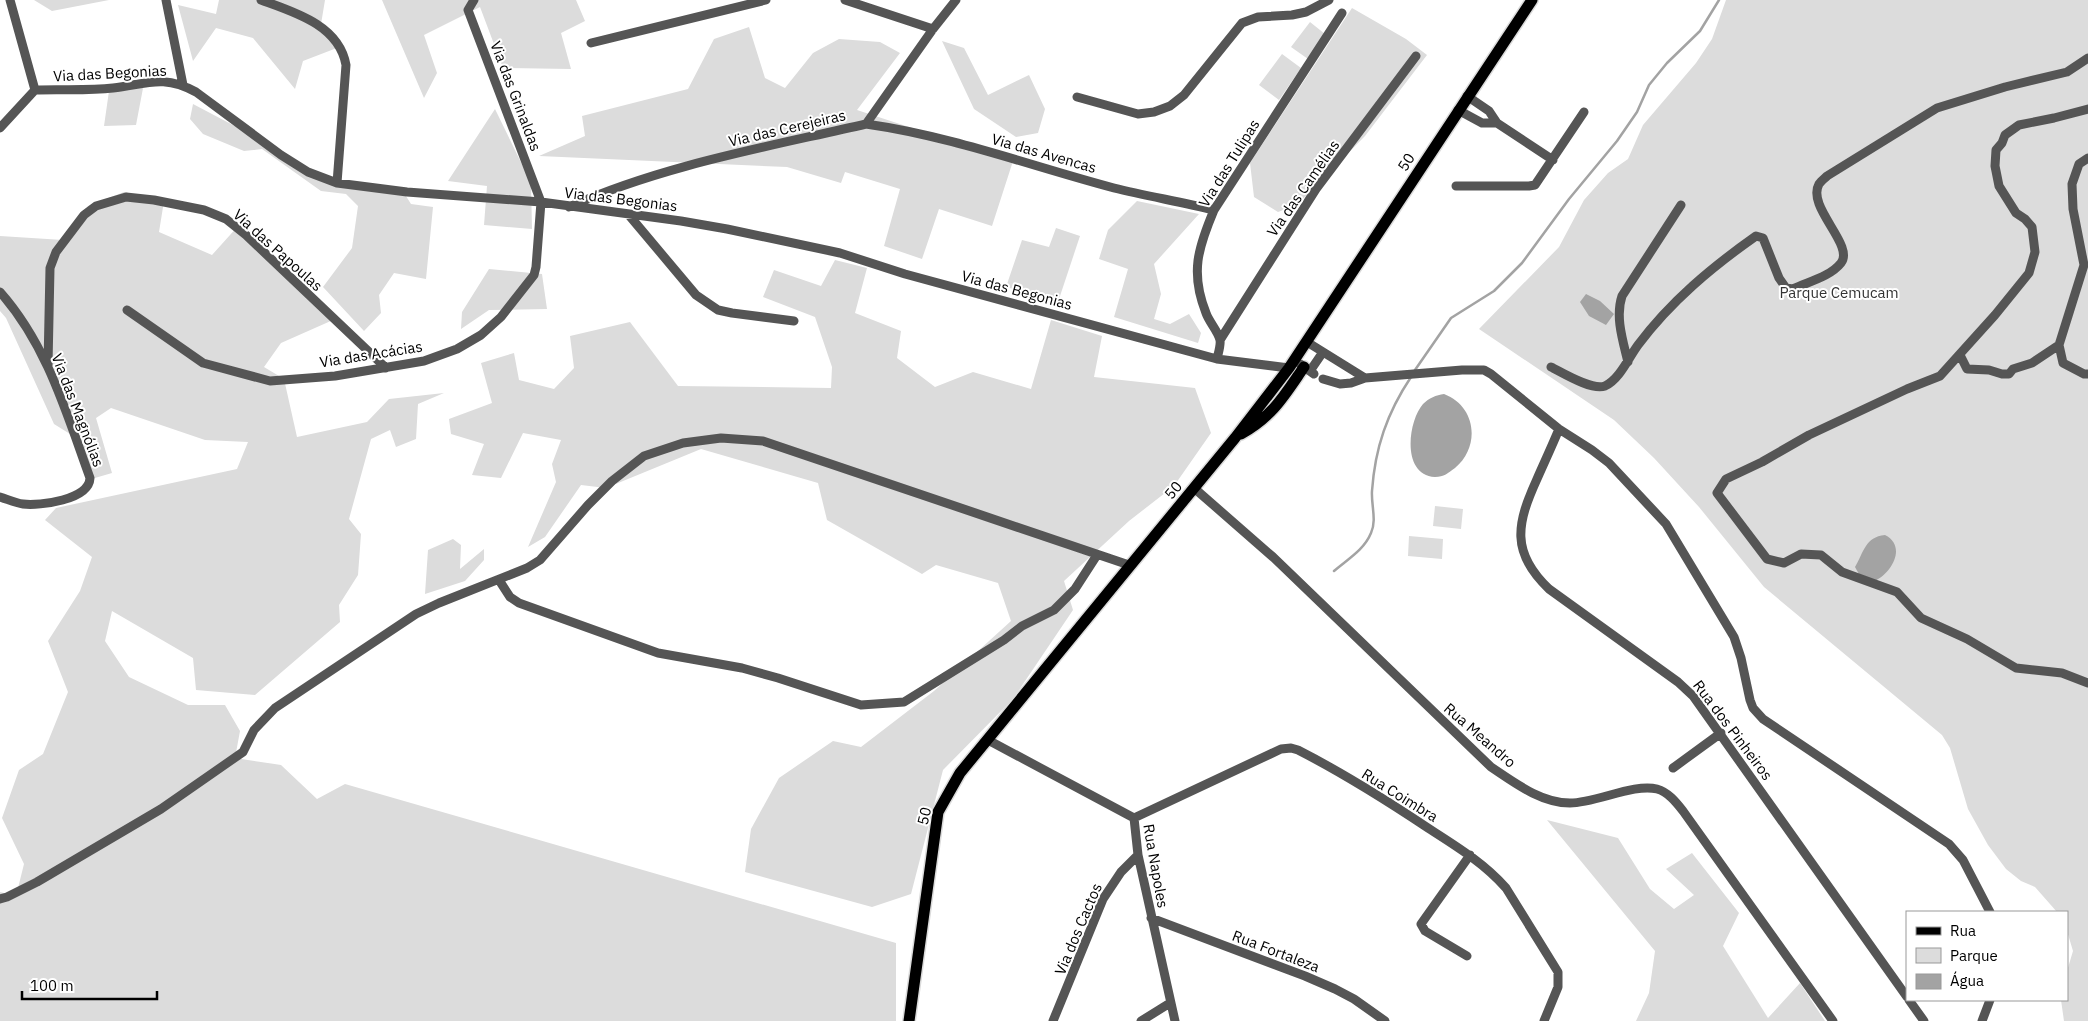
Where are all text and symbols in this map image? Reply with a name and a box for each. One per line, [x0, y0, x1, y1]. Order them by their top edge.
street label: Via das Grinaldas [486, 38, 546, 154]
street label: Via das Begonias [53, 61, 167, 85]
street label: Via das Cerejeiras [727, 105, 847, 151]
street label: Via das Tulipas [1194, 115, 1264, 211]
street label: Via das Avencas [989, 129, 1099, 177]
street label: Via das Camélias [1263, 136, 1343, 240]
street label: 50 [1393, 149, 1419, 175]
street label: Via das Begonias [563, 183, 679, 215]
street label: Via das Papoulas [229, 205, 327, 295]
street label: Via das Begonias [960, 266, 1074, 314]
park label: Parque Cemucam [1779, 283, 1899, 302]
street label: Via das Acácias [318, 336, 424, 372]
street label: Via das Magnólias [48, 351, 108, 469]
street label: 50 [1160, 477, 1186, 503]
street label: Rua dos Pinheiros [1689, 676, 1777, 784]
street label: Rua Meandro [1440, 699, 1520, 771]
street label: Rua Coimbra [1358, 764, 1442, 826]
street label: 50 [913, 805, 935, 827]
street label: Rua Napoles [1139, 822, 1173, 910]
street label: Via dos Cactos [1050, 880, 1106, 978]
legend [1906, 911, 2068, 1001]
text: Rua [1950, 921, 1976, 940]
street label: Rua Fortaleza [1230, 926, 1322, 976]
text: Parque [1950, 946, 1998, 965]
scale bar [22, 968, 158, 1000]
text: Água [1950, 971, 1984, 990]
text: 100 m [30, 976, 74, 995]

